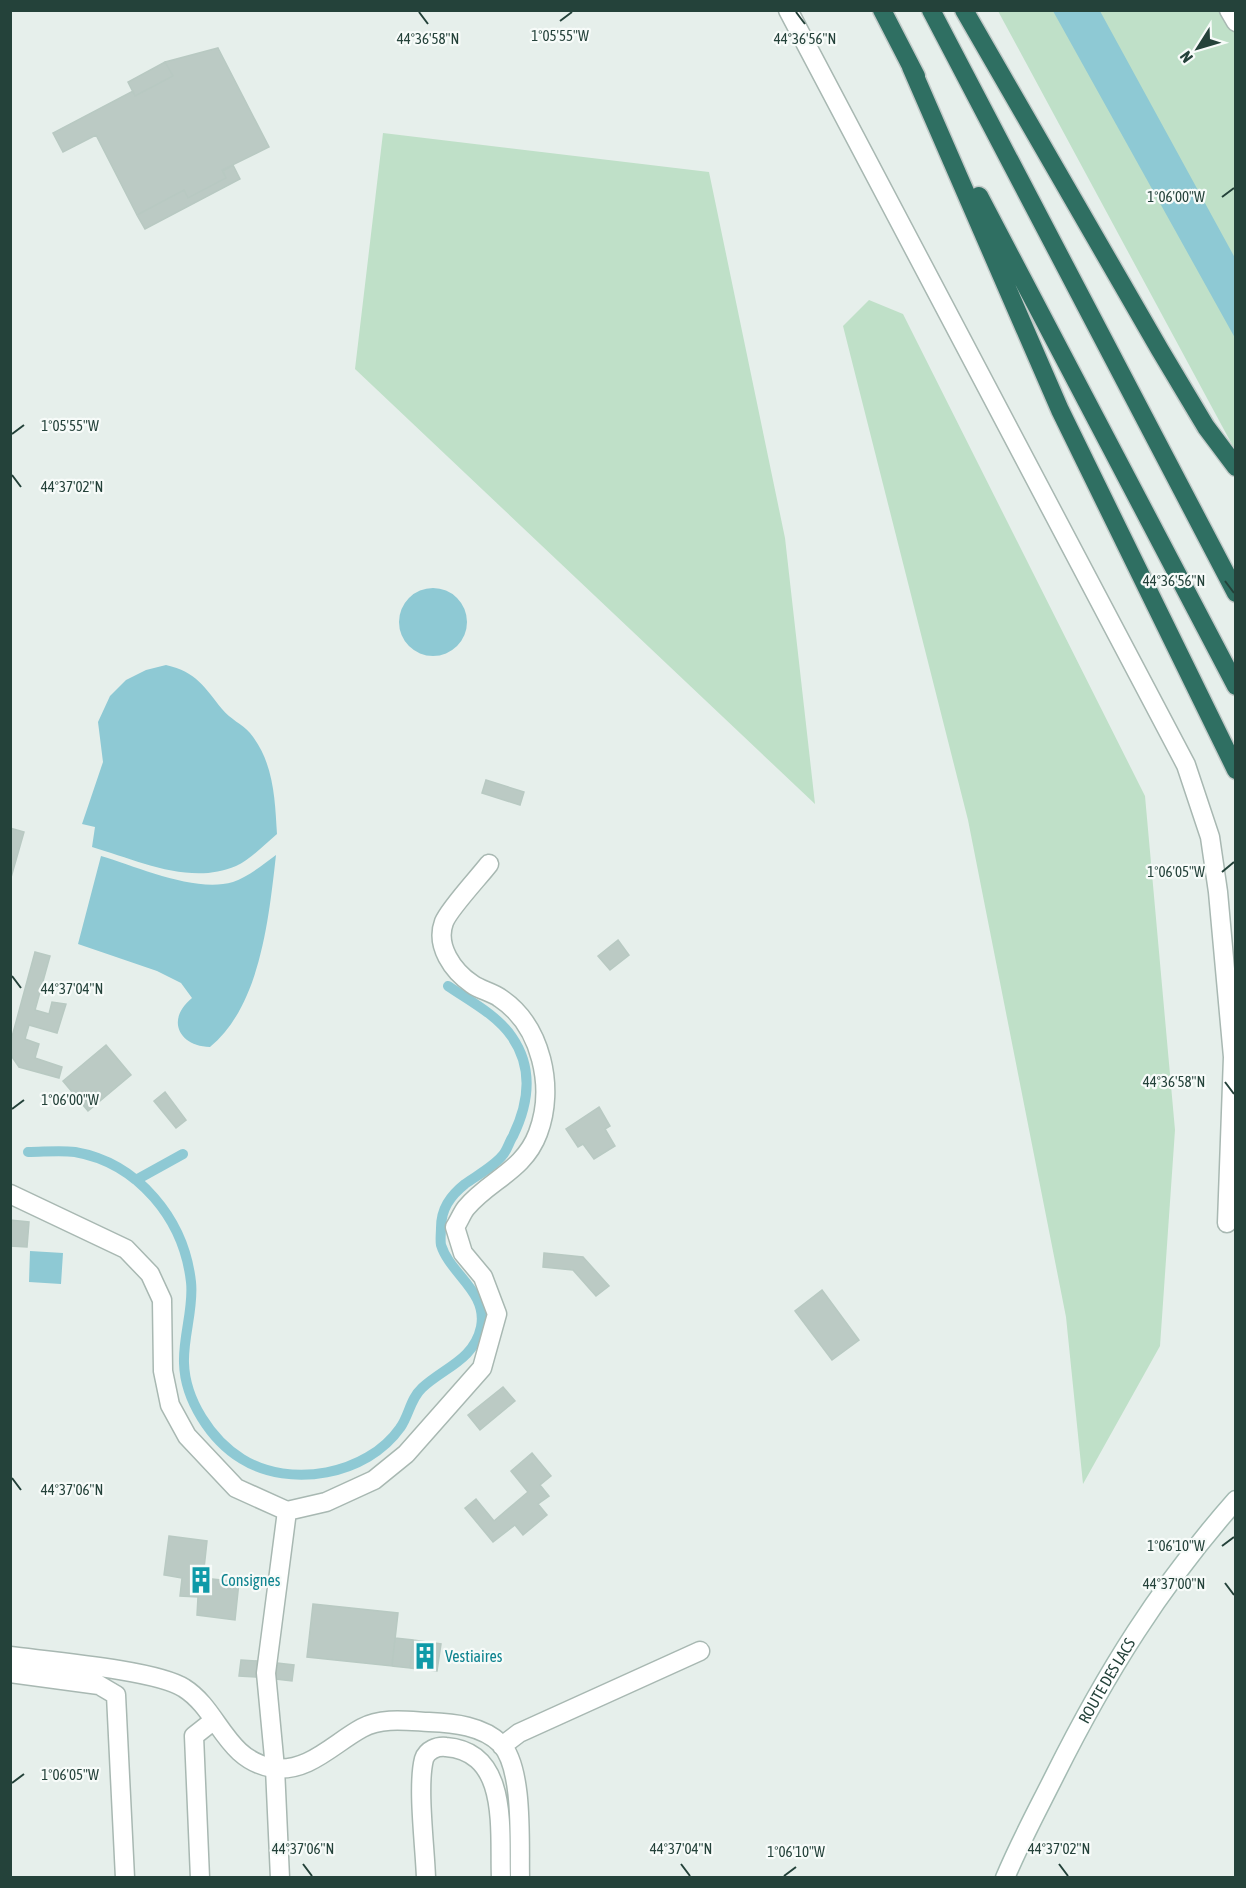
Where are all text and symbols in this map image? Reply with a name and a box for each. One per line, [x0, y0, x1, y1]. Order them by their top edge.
north arrow [1168, 18, 1228, 78]
text: 1°05'55"W [531, 27, 589, 44]
text: 44°36'58"N [397, 30, 459, 47]
text: 44°36'56"N [774, 30, 836, 47]
text: N [1176, 48, 1196, 66]
text: 1°06'00"W [1147, 188, 1205, 205]
text: 1°05'55"W [41, 417, 99, 434]
text: 44°37'02"N [41, 478, 103, 495]
text: 44°36'56"N [1143, 572, 1205, 589]
text: 1°06'05"W [1147, 863, 1205, 880]
text: 44°37'04"N [41, 980, 103, 997]
text: 44°36'58"N [1143, 1073, 1205, 1090]
text: 1°06'00"W [41, 1091, 99, 1108]
text: 44°37'06"N [41, 1481, 103, 1498]
text: 1°06'10"W [1147, 1537, 1205, 1554]
building icon: Consignes [186, 1565, 216, 1595]
place label: Consignes [221, 1571, 281, 1590]
text: 44°37'00"N [1143, 1575, 1205, 1592]
street label: ROUTE DES LACS [1075, 1635, 1139, 1726]
building icon: Vestiaires [410, 1641, 440, 1671]
place label: Vestiaires [445, 1647, 503, 1665]
text: 1°06'05"W [41, 1766, 99, 1783]
text: 44°37'06"N [272, 1840, 334, 1857]
text: 44°37'04"N [650, 1840, 712, 1857]
text: 44°37'02"N [1028, 1840, 1090, 1857]
text: 1°06'10"W [767, 1843, 825, 1860]

